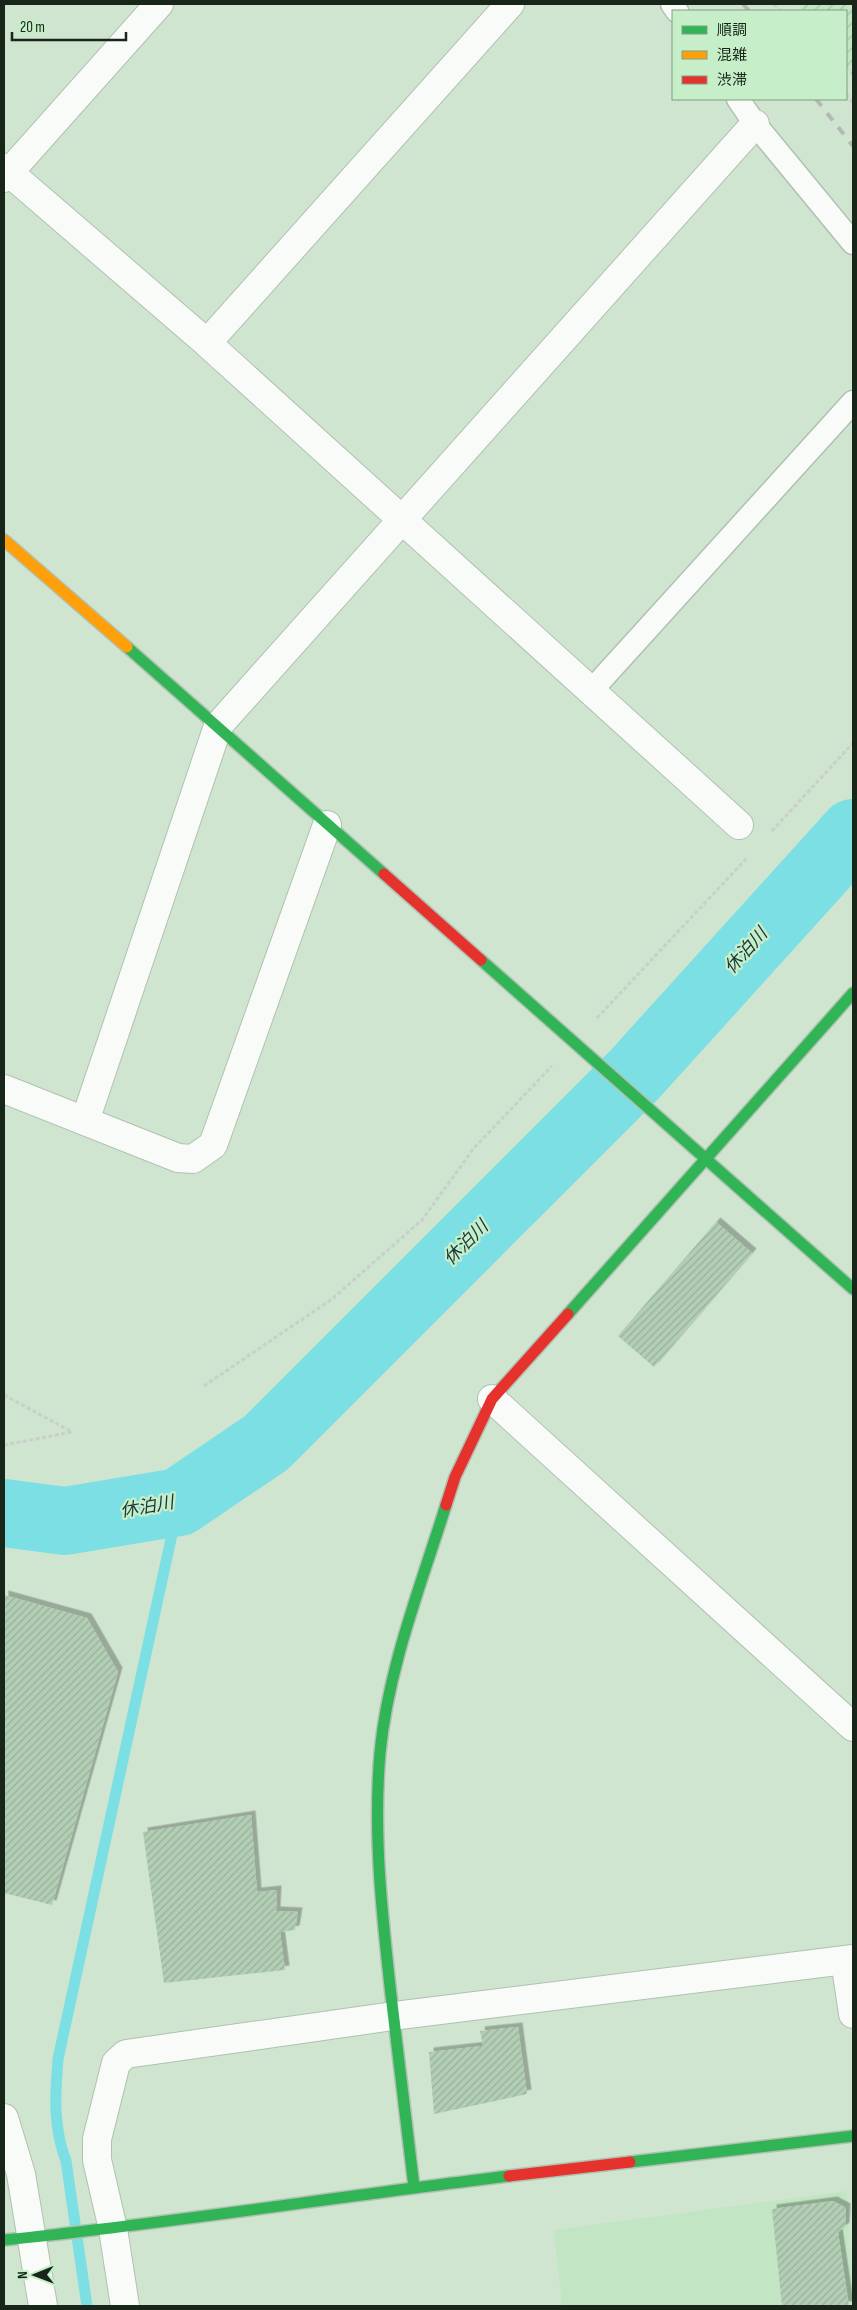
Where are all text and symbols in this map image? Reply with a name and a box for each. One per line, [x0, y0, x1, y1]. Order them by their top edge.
scale bar [12, 10, 126, 42]
legend [672, 10, 847, 100]
text: 20 m [20, 18, 45, 37]
text: 順調 [717, 21, 747, 40]
text: 混雑 [717, 46, 747, 65]
text: 渋滞 [717, 71, 747, 90]
water label: 休泊川 [720, 922, 773, 978]
water label: 休泊川 [439, 1215, 494, 1270]
water label: 休泊川 [119, 1492, 177, 1522]
north arrow [10, 2250, 60, 2300]
text: N [14, 2271, 31, 2279]

